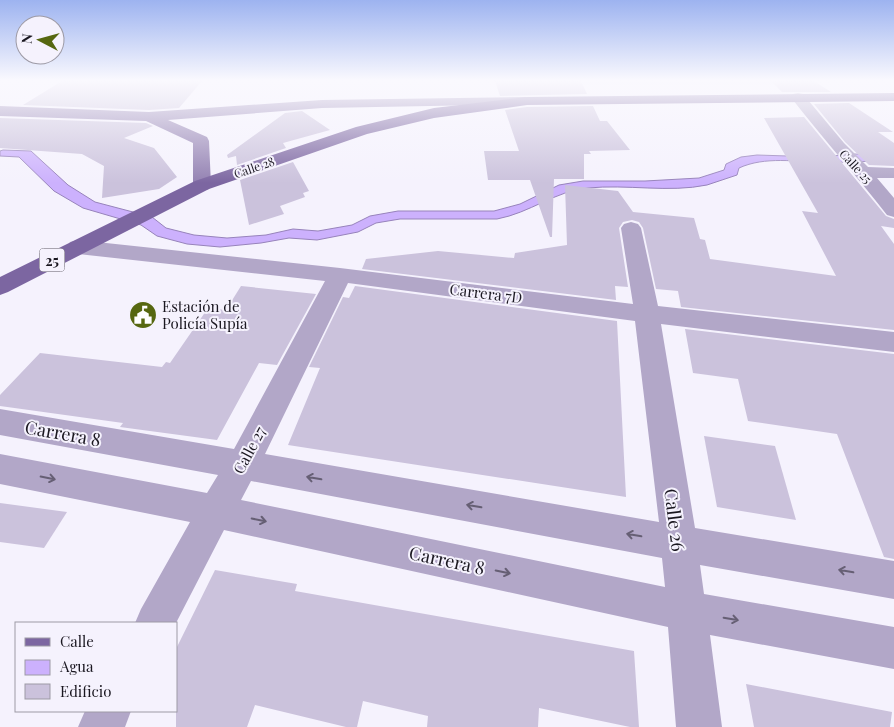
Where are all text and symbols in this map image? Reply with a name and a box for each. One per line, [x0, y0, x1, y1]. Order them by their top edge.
north arrow [15, 15, 65, 65]
text: N [17, 33, 37, 45]
street label: Calle 25 [836, 146, 876, 186]
street label: Calle 28 [232, 153, 276, 181]
road number: 25 [40, 248, 64, 272]
street label: Carrera 7D [449, 279, 524, 307]
place label: Estación de Policía Supía [162, 296, 248, 333]
public building icon: Estación de Policía Supía [128, 300, 158, 330]
street label: Carrera 8 [23, 415, 103, 451]
street label: Calle 27 [228, 423, 270, 477]
one-way arrow [307, 472, 323, 482]
one-way arrow [39, 474, 55, 484]
street label: Calle 26 [659, 487, 691, 553]
one-way arrow [466, 501, 482, 511]
one-way arrow [250, 516, 266, 525]
one-way arrow [626, 530, 642, 540]
street label: Carrera 8 [407, 540, 487, 580]
one-way arrow [838, 566, 854, 576]
one-way arrow [495, 568, 511, 577]
one-way arrow [723, 614, 739, 624]
legend [15, 622, 178, 712]
text: Calle [60, 631, 94, 651]
text: Agua [59, 656, 94, 676]
text: Edificio [60, 681, 111, 701]

